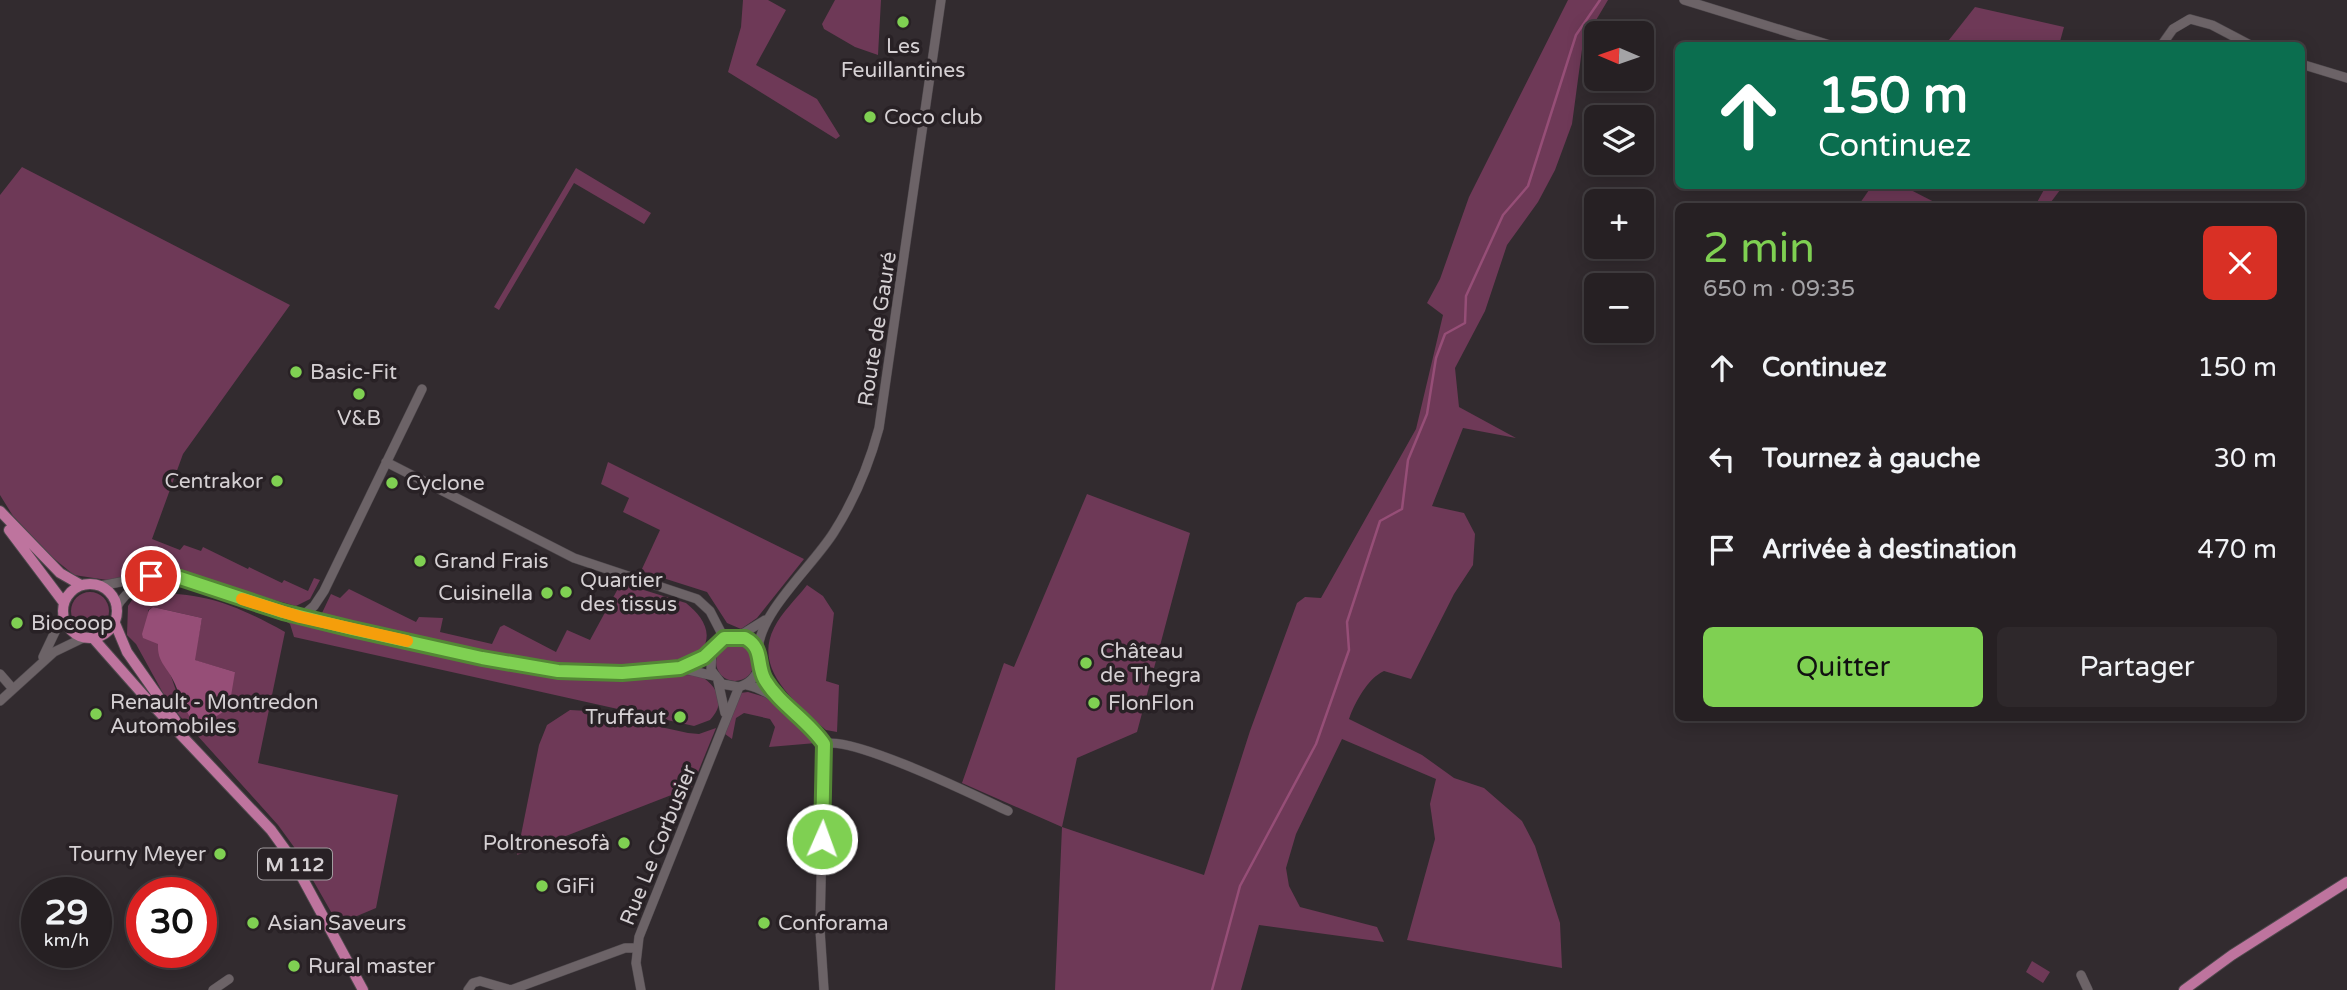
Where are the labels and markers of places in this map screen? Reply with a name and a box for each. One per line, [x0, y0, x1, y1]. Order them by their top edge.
marker: Les Feuillantines [895, 14, 911, 30]
place label: Les Feuillantines [841, 34, 965, 83]
place label: Coco club [884, 105, 983, 130]
marker: Coco club [862, 109, 878, 125]
place label: Basic-Fit [310, 360, 397, 385]
marker: Basic-Fit [288, 364, 304, 380]
marker: V&B [351, 386, 367, 402]
place label: V&B [337, 406, 381, 431]
place label: Centrakor [164, 469, 263, 494]
place label: Cyclone [406, 471, 485, 496]
marker: Centrakor [269, 473, 285, 489]
marker: Cyclone [384, 475, 400, 491]
pin [121, 546, 181, 606]
place label: Grand Frais [434, 549, 549, 574]
marker: Grand Frais [412, 553, 428, 569]
place label: Quartier des tissus [580, 568, 677, 617]
place label: Cuisinella [438, 581, 533, 606]
marker: Quartier des tissus [558, 584, 574, 600]
marker: Cuisinella [539, 585, 555, 601]
place label: Biocoop [31, 611, 113, 636]
marker: Biocoop [9, 615, 25, 631]
place label: Château de Thegra [1100, 639, 1201, 688]
marker: Château de Thegra [1078, 655, 1094, 671]
place label: Renault - Montredon Automobiles [110, 690, 319, 739]
place label: FlonFlon [1108, 691, 1195, 716]
marker: FlonFlon [1086, 695, 1102, 711]
place label: Truffaut [585, 705, 666, 730]
marker: Renault - Montredon Automobiles [88, 706, 104, 722]
marker: Truffaut [672, 709, 688, 725]
place label: Poltronesofà [483, 831, 610, 856]
marker: Poltronesofà [616, 835, 632, 851]
place label: Tourny Meyer [69, 842, 206, 867]
marker: Tourny Meyer [212, 846, 228, 862]
place label: GiFi [556, 874, 595, 899]
marker: GiFi [534, 878, 550, 894]
place label: Asian Saveurs [267, 911, 406, 936]
place label: Conforama [778, 911, 889, 936]
marker: Asian Saveurs [245, 915, 261, 931]
marker: Conforama [756, 915, 772, 931]
place label: Rural master [308, 954, 435, 979]
marker: Rural master [286, 958, 302, 974]

